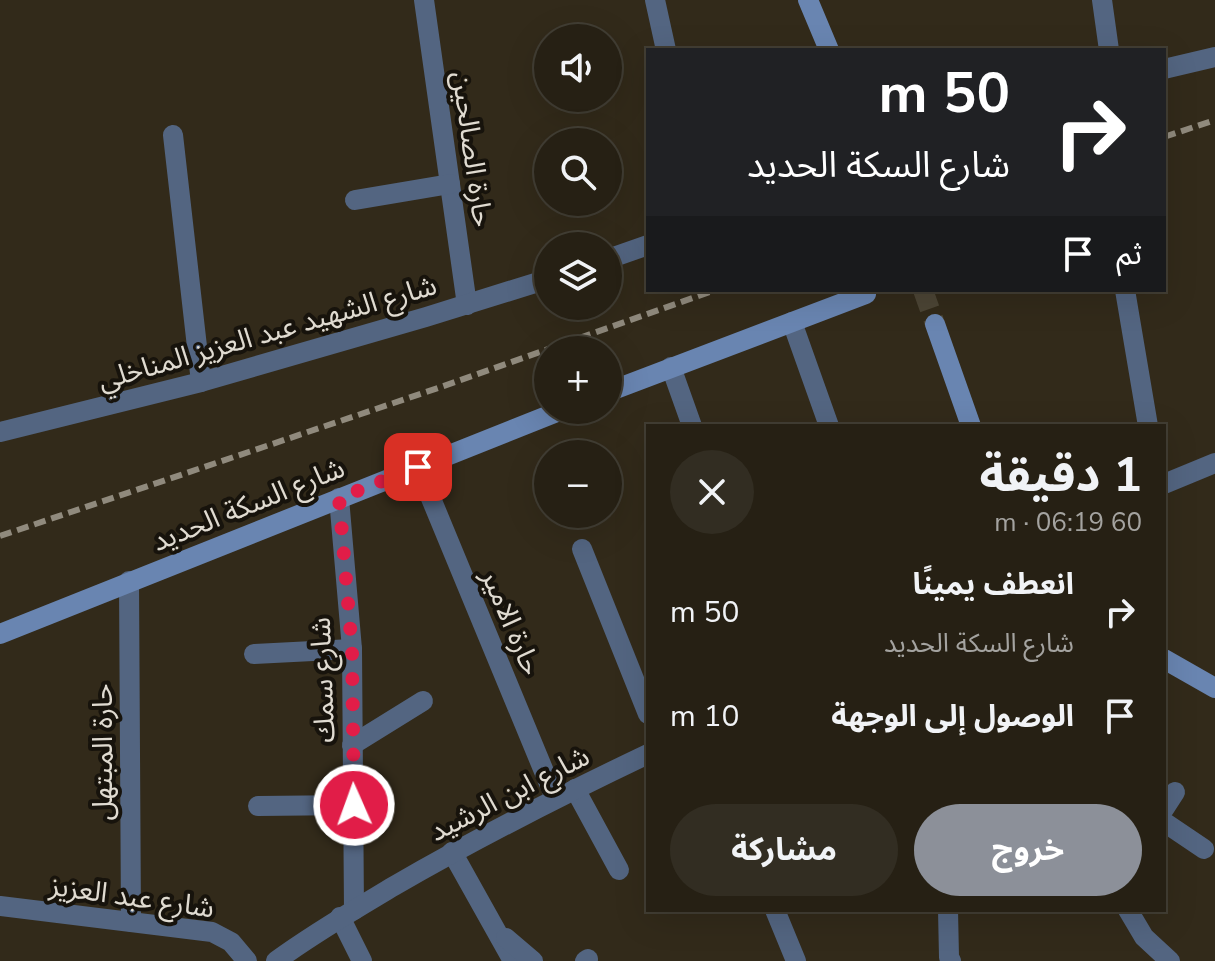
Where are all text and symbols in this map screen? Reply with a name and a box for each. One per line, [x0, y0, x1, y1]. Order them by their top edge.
map controls [534, 24, 622, 528]
button: sound [534, 24, 622, 112]
text: 50 m [879, 55, 1010, 132]
street label: حارة الصالحين [442, 69, 502, 230]
icon: right [1038, 80, 1142, 184]
button: search [534, 128, 622, 216]
text: شارع السكة الحديد [747, 141, 1010, 190]
button: layers [534, 232, 622, 320]
icon: arrive [1056, 232, 1100, 276]
text: ثم [1116, 234, 1142, 275]
street label: شارع الشهيد عبد العزيز المناخلي [93, 266, 442, 401]
button: + [534, 336, 622, 424]
pin [384, 433, 452, 501]
button: − [534, 440, 622, 528]
text: 1 دقيقة [979, 442, 1142, 508]
icon: arrive [396, 445, 440, 489]
street label: شارع السكة الحديد [146, 449, 351, 562]
button: close [670, 450, 754, 534]
text: 60 m · 06:19 [994, 505, 1142, 540]
street label: حارة الامير [471, 563, 550, 681]
text: انعطف يمينًا [913, 564, 1074, 605]
icon: right [1098, 590, 1142, 634]
text: 50 m [670, 592, 739, 633]
street label: شارع سمك [302, 616, 345, 743]
text: شارع السكة الحديد [884, 626, 1074, 661]
street label: حارة المبتهل [84, 683, 122, 821]
icon: arrive [1098, 694, 1142, 738]
text: 10 m [670, 696, 739, 737]
text: الوصول إلى الوجهة [831, 696, 1074, 737]
street label: شارع ابن الرشيد [423, 737, 597, 851]
position arrow [312, 763, 396, 847]
button: مشاركة [670, 804, 898, 896]
button: خروج [914, 804, 1142, 896]
street label: شارع عبد العزيز [46, 866, 217, 928]

